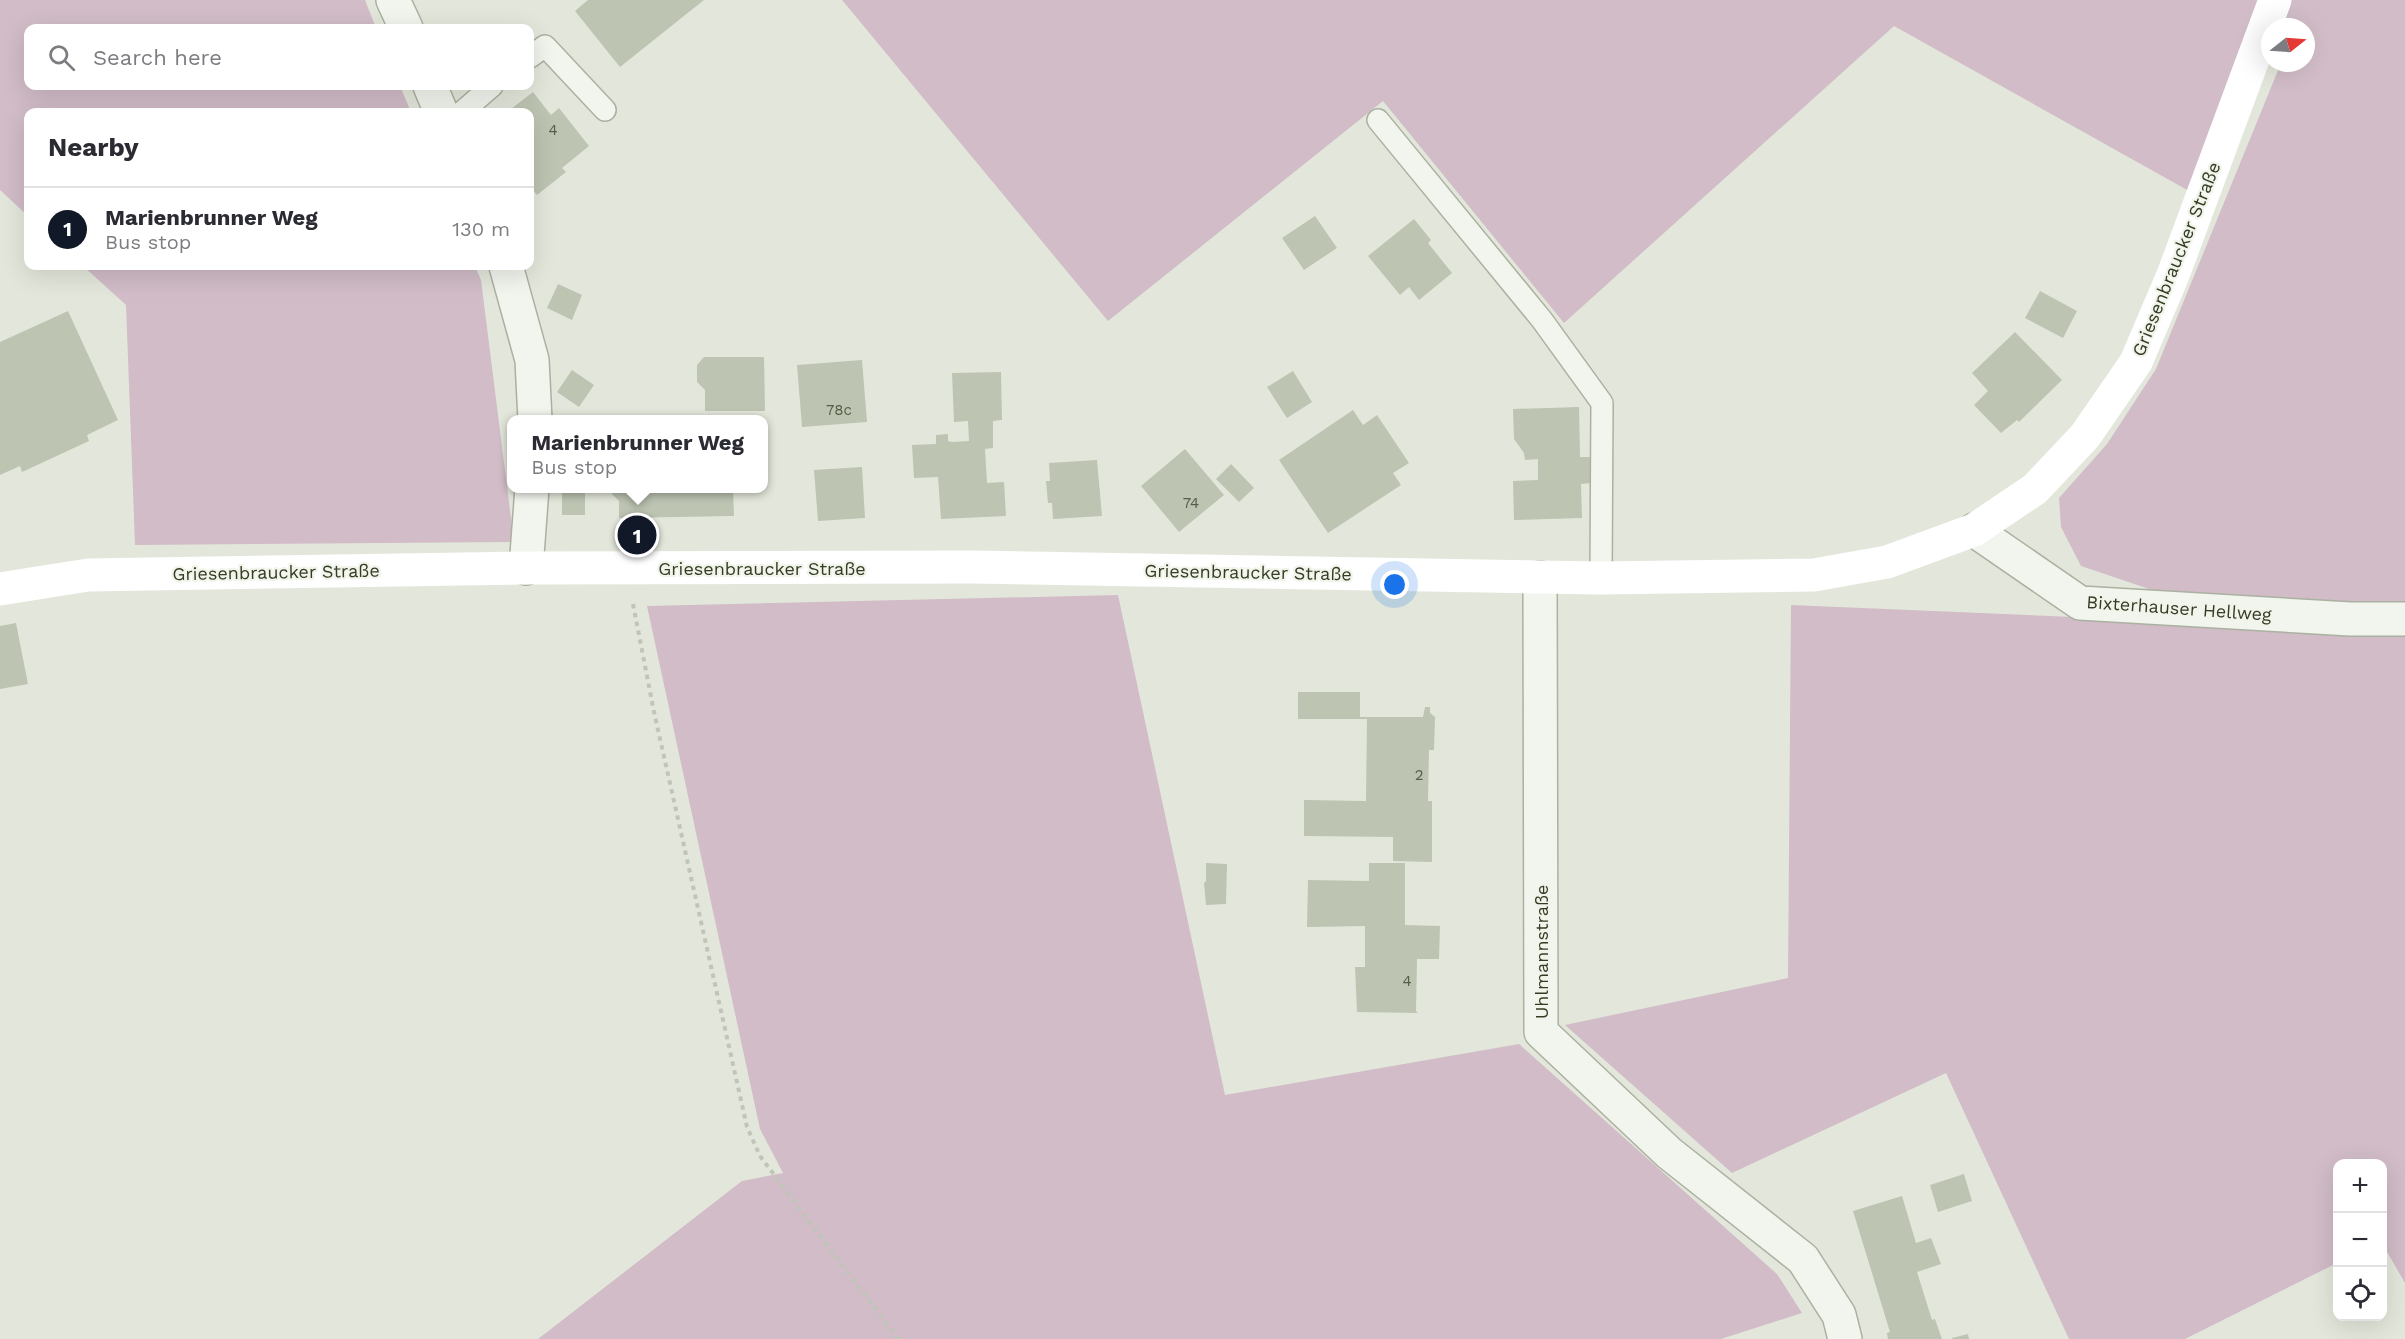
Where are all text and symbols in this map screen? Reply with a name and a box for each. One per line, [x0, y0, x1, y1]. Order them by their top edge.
north arrow [2261, 18, 2315, 72]
search box [24, 24, 534, 90]
icon: search [45, 41, 78, 74]
text: Search here [93, 45, 222, 70]
house number: 4 [548, 121, 558, 139]
text: Nearby [48, 132, 139, 162]
street label: Griesenbraucker Straße [2127, 159, 2225, 359]
text: Marienbrunner Weg [105, 205, 318, 230]
text: 1 [63, 217, 72, 241]
text: 130 m [452, 217, 510, 241]
text: Bus stop [105, 230, 191, 254]
house number: 78c [826, 401, 852, 419]
popup [507, 415, 768, 493]
text: Marienbrunner Weg [531, 430, 744, 455]
text: Bus stop [531, 455, 617, 479]
house number: 74 [1183, 494, 1199, 512]
pin: 1 [618, 512, 656, 558]
street label: Griesenbraucker Straße [658, 558, 866, 579]
street label: Griesenbraucker Straße [172, 560, 380, 584]
street label: Griesenbraucker Straße [1144, 560, 1352, 584]
your location [1380, 570, 1409, 599]
street label: Bixterhauser Hellweg [2086, 591, 2273, 625]
house number: 2 [1415, 766, 1423, 784]
street label: Uhlmannstraße [1531, 885, 1552, 1019]
house number: 4 [1402, 972, 1412, 990]
map controls [2333, 1159, 2387, 1321]
button: + [2333, 1159, 2387, 1213]
button: − [2333, 1213, 2387, 1267]
button: locate [2333, 1267, 2387, 1321]

